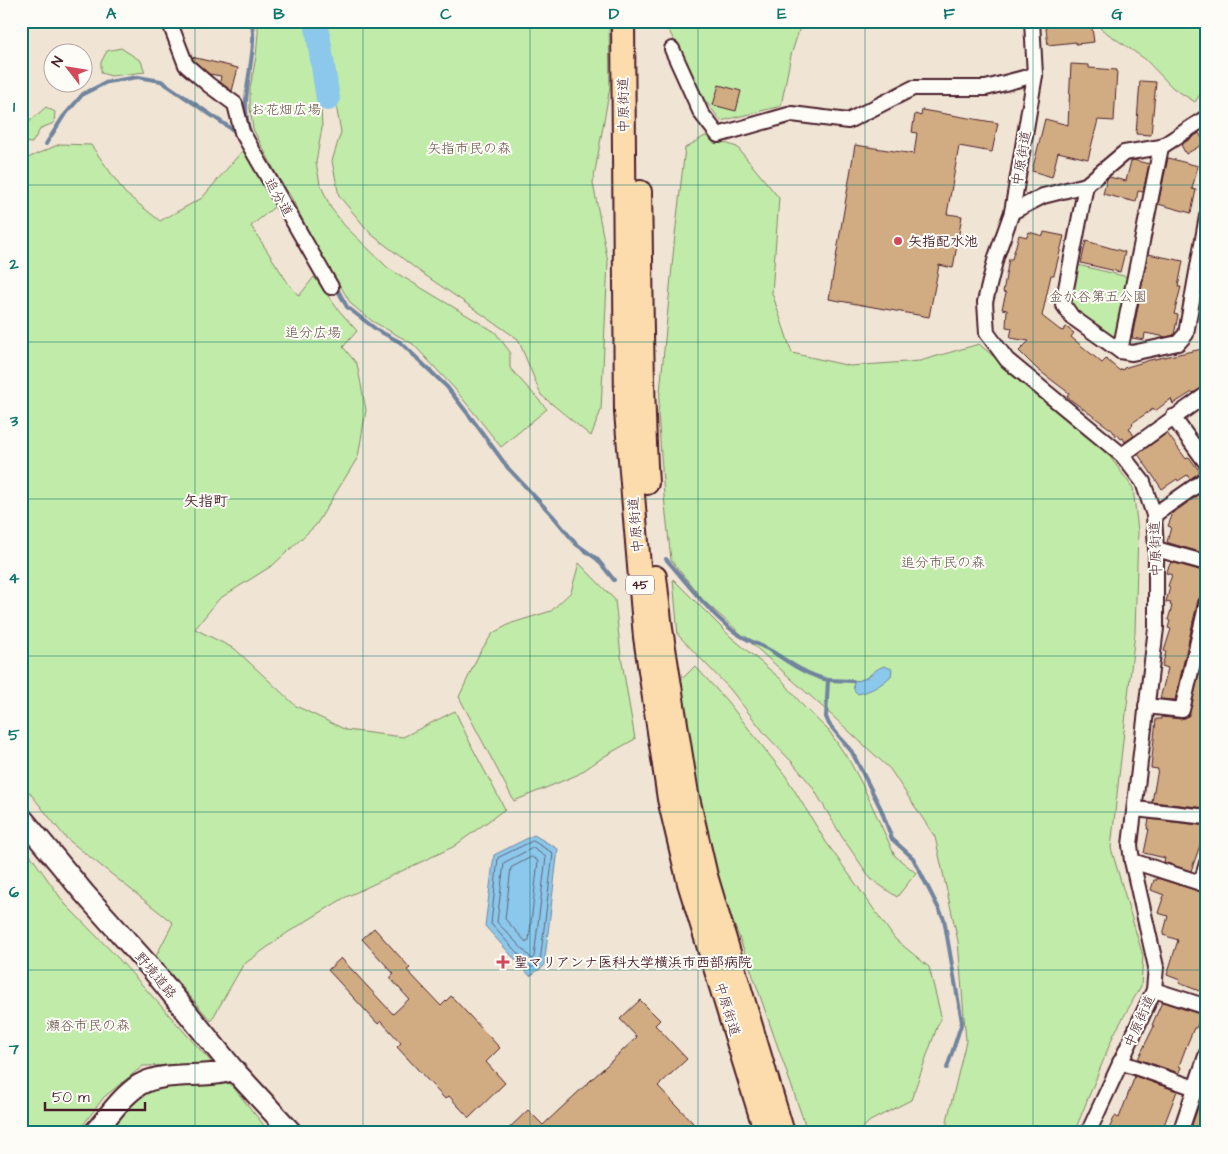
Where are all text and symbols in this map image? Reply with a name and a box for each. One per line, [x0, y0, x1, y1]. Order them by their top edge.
text: A [106, 3, 117, 25]
text: B [273, 3, 285, 25]
text: C [440, 3, 452, 25]
text: D [609, 3, 620, 25]
text: E [777, 3, 787, 25]
text: F [943, 3, 955, 25]
text: G [1111, 3, 1123, 25]
north arrow [42, 42, 92, 92]
text: N [47, 53, 69, 71]
street label: 中原街道 [614, 77, 634, 133]
text: 1 [13, 96, 16, 118]
park label: お花畑広場 [251, 100, 321, 120]
street label: 中原街道 [1007, 129, 1037, 187]
park label: 矢指市民の森 [427, 139, 511, 159]
street label: 追分道 [259, 174, 297, 221]
place label: 矢指配水池 [908, 232, 978, 252]
marker: 矢指配水池 [892, 235, 904, 247]
text: 2 [8, 253, 19, 275]
park label: 金が谷第五公園 [1049, 287, 1147, 307]
park label: 追分広場 [285, 323, 341, 343]
text: 3 [9, 410, 19, 432]
district label: 矢指町 [183, 491, 229, 512]
street label: 中原街道 [624, 496, 648, 554]
street label: 中原街道 [1145, 521, 1167, 577]
park label: 追分市民の森 [901, 553, 985, 573]
text: 4 [9, 567, 20, 589]
road number: 45 [626, 576, 654, 594]
text: 5 [8, 724, 20, 746]
text: 6 [9, 881, 19, 903]
street label: 野境道路 [130, 948, 181, 1004]
place label: 聖マリアンナ医科大学横浜市西部病院 [514, 953, 752, 973]
marker: 聖マリアンナ医科大学横浜市西部病院 [496, 955, 510, 969]
street label: 中原街道 [709, 980, 745, 1039]
street label: 中原街道 [1119, 992, 1160, 1051]
park label: 瀬谷市民の森 [46, 1016, 130, 1036]
text: 7 [8, 1038, 19, 1060]
scale bar [45, 1079, 145, 1111]
text: 50 m [52, 1087, 90, 1108]

